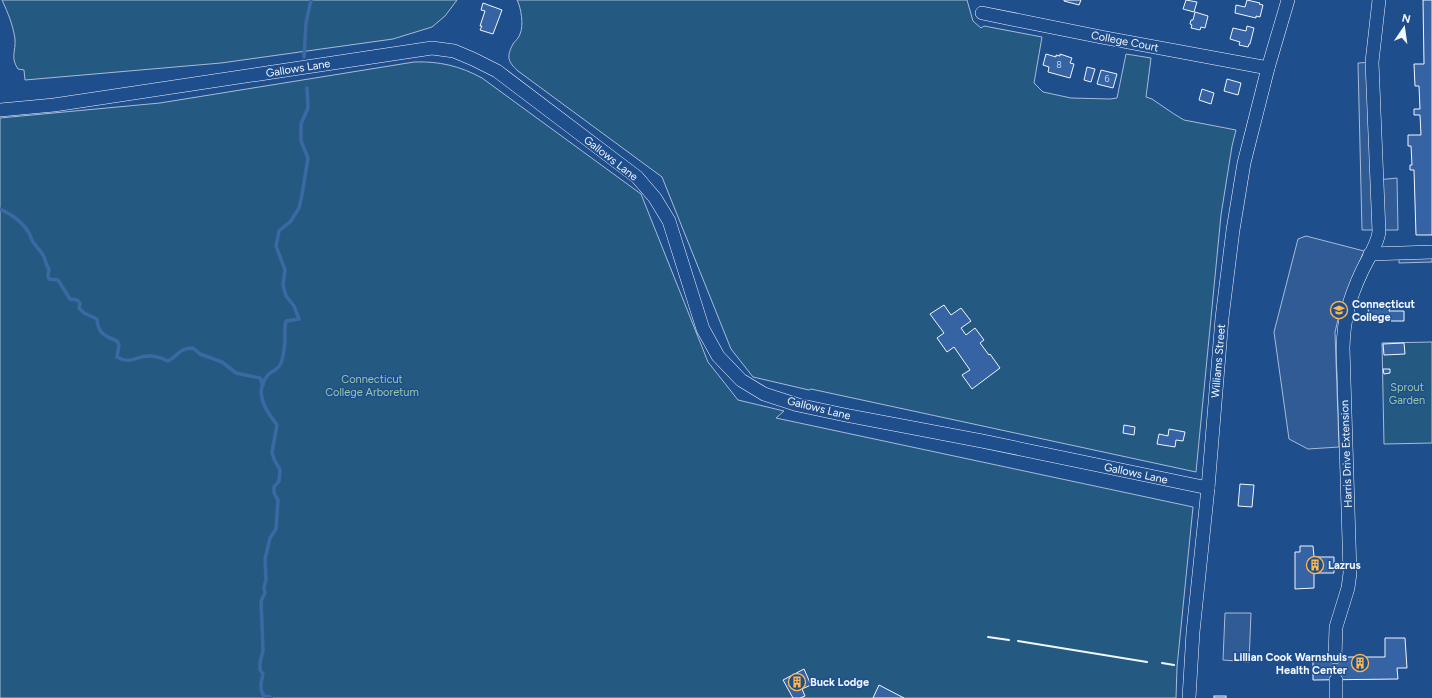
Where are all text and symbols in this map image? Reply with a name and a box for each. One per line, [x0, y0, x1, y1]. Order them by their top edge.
north arrow [1384, 8, 1424, 48]
text: N [1401, 11, 1412, 26]
street label: College Court [1090, 29, 1160, 54]
street label: Gallows Lane [265, 57, 331, 80]
house number: 8 [1056, 59, 1062, 70]
house number: 6 [1104, 73, 1110, 84]
street label: Gallows Lane [581, 133, 640, 184]
place label: Connecticut College [1352, 298, 1416, 324]
school or university icon: Connecticut College [1329, 300, 1349, 320]
street label: Williams Street [1209, 324, 1228, 399]
park label: Connecticut College Arboretum [325, 373, 419, 399]
park label: Sprout Garden [1389, 381, 1425, 407]
street label: Gallows Lane [786, 394, 852, 423]
street label: Harris Drive Extension [1338, 400, 1355, 508]
street label: Gallows Lane [1103, 460, 1169, 487]
building icon: Lazrus [1305, 555, 1325, 575]
place label: Lazrus [1328, 559, 1361, 572]
place label: Lillian Cook Warnshuis Health Center [1234, 651, 1348, 677]
building icon: Lillian Cook Warnshuis Health Center [1350, 653, 1370, 673]
building icon: Buck Lodge [787, 672, 807, 692]
place label: Buck Lodge [810, 676, 869, 689]

